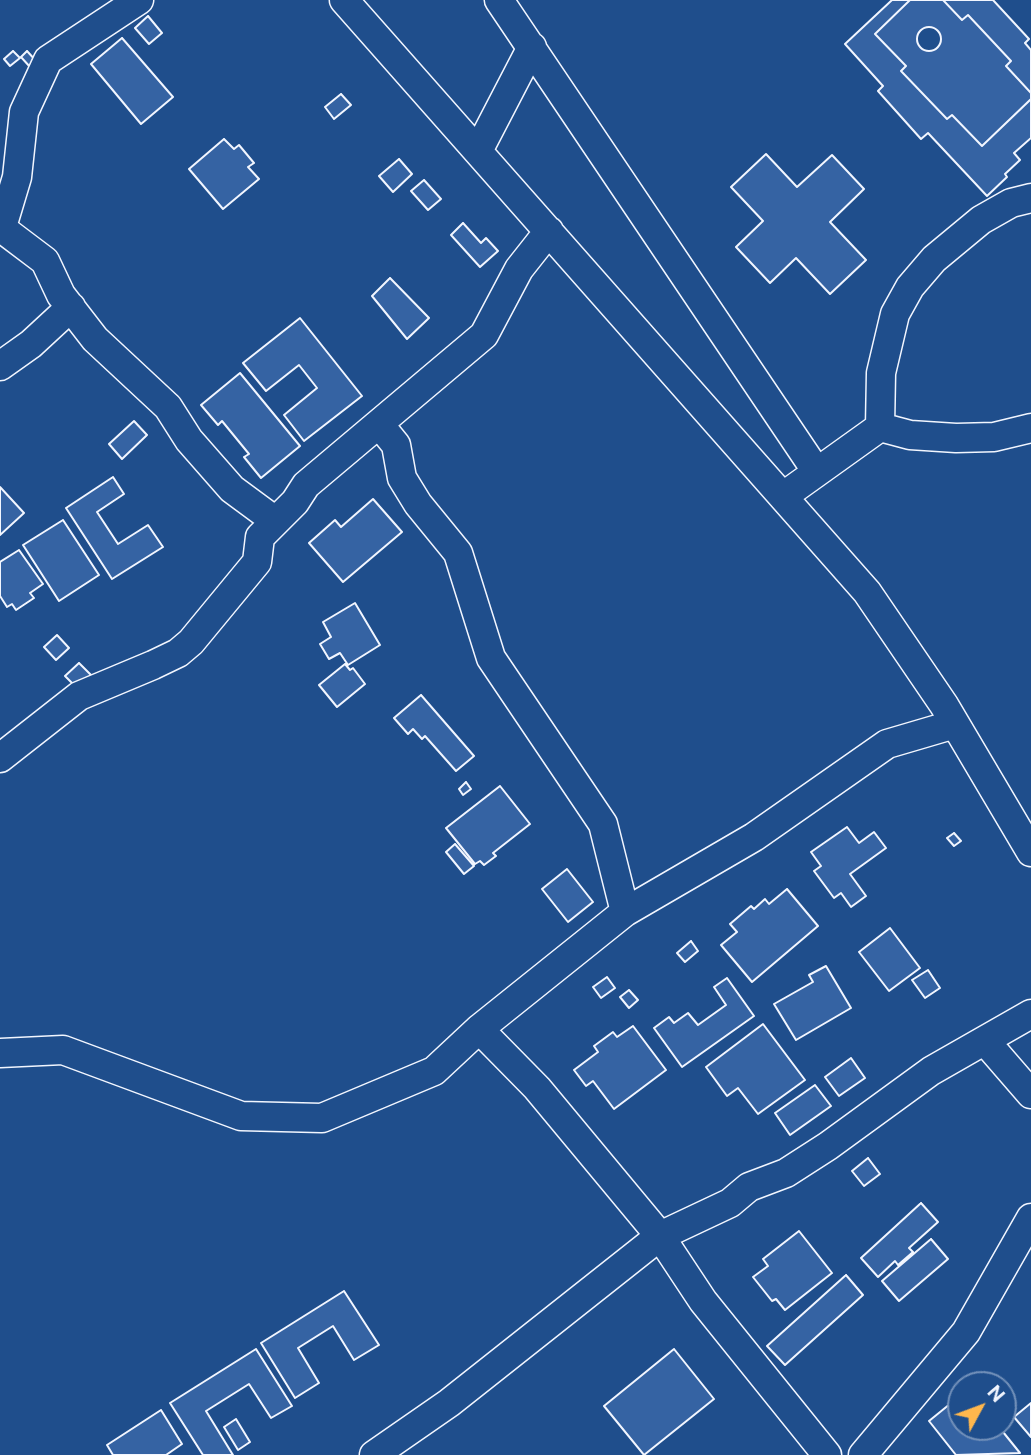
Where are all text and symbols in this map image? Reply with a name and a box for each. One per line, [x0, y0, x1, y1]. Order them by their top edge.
north arrow [947, 1371, 1017, 1441]
text: N [983, 1381, 1010, 1406]

